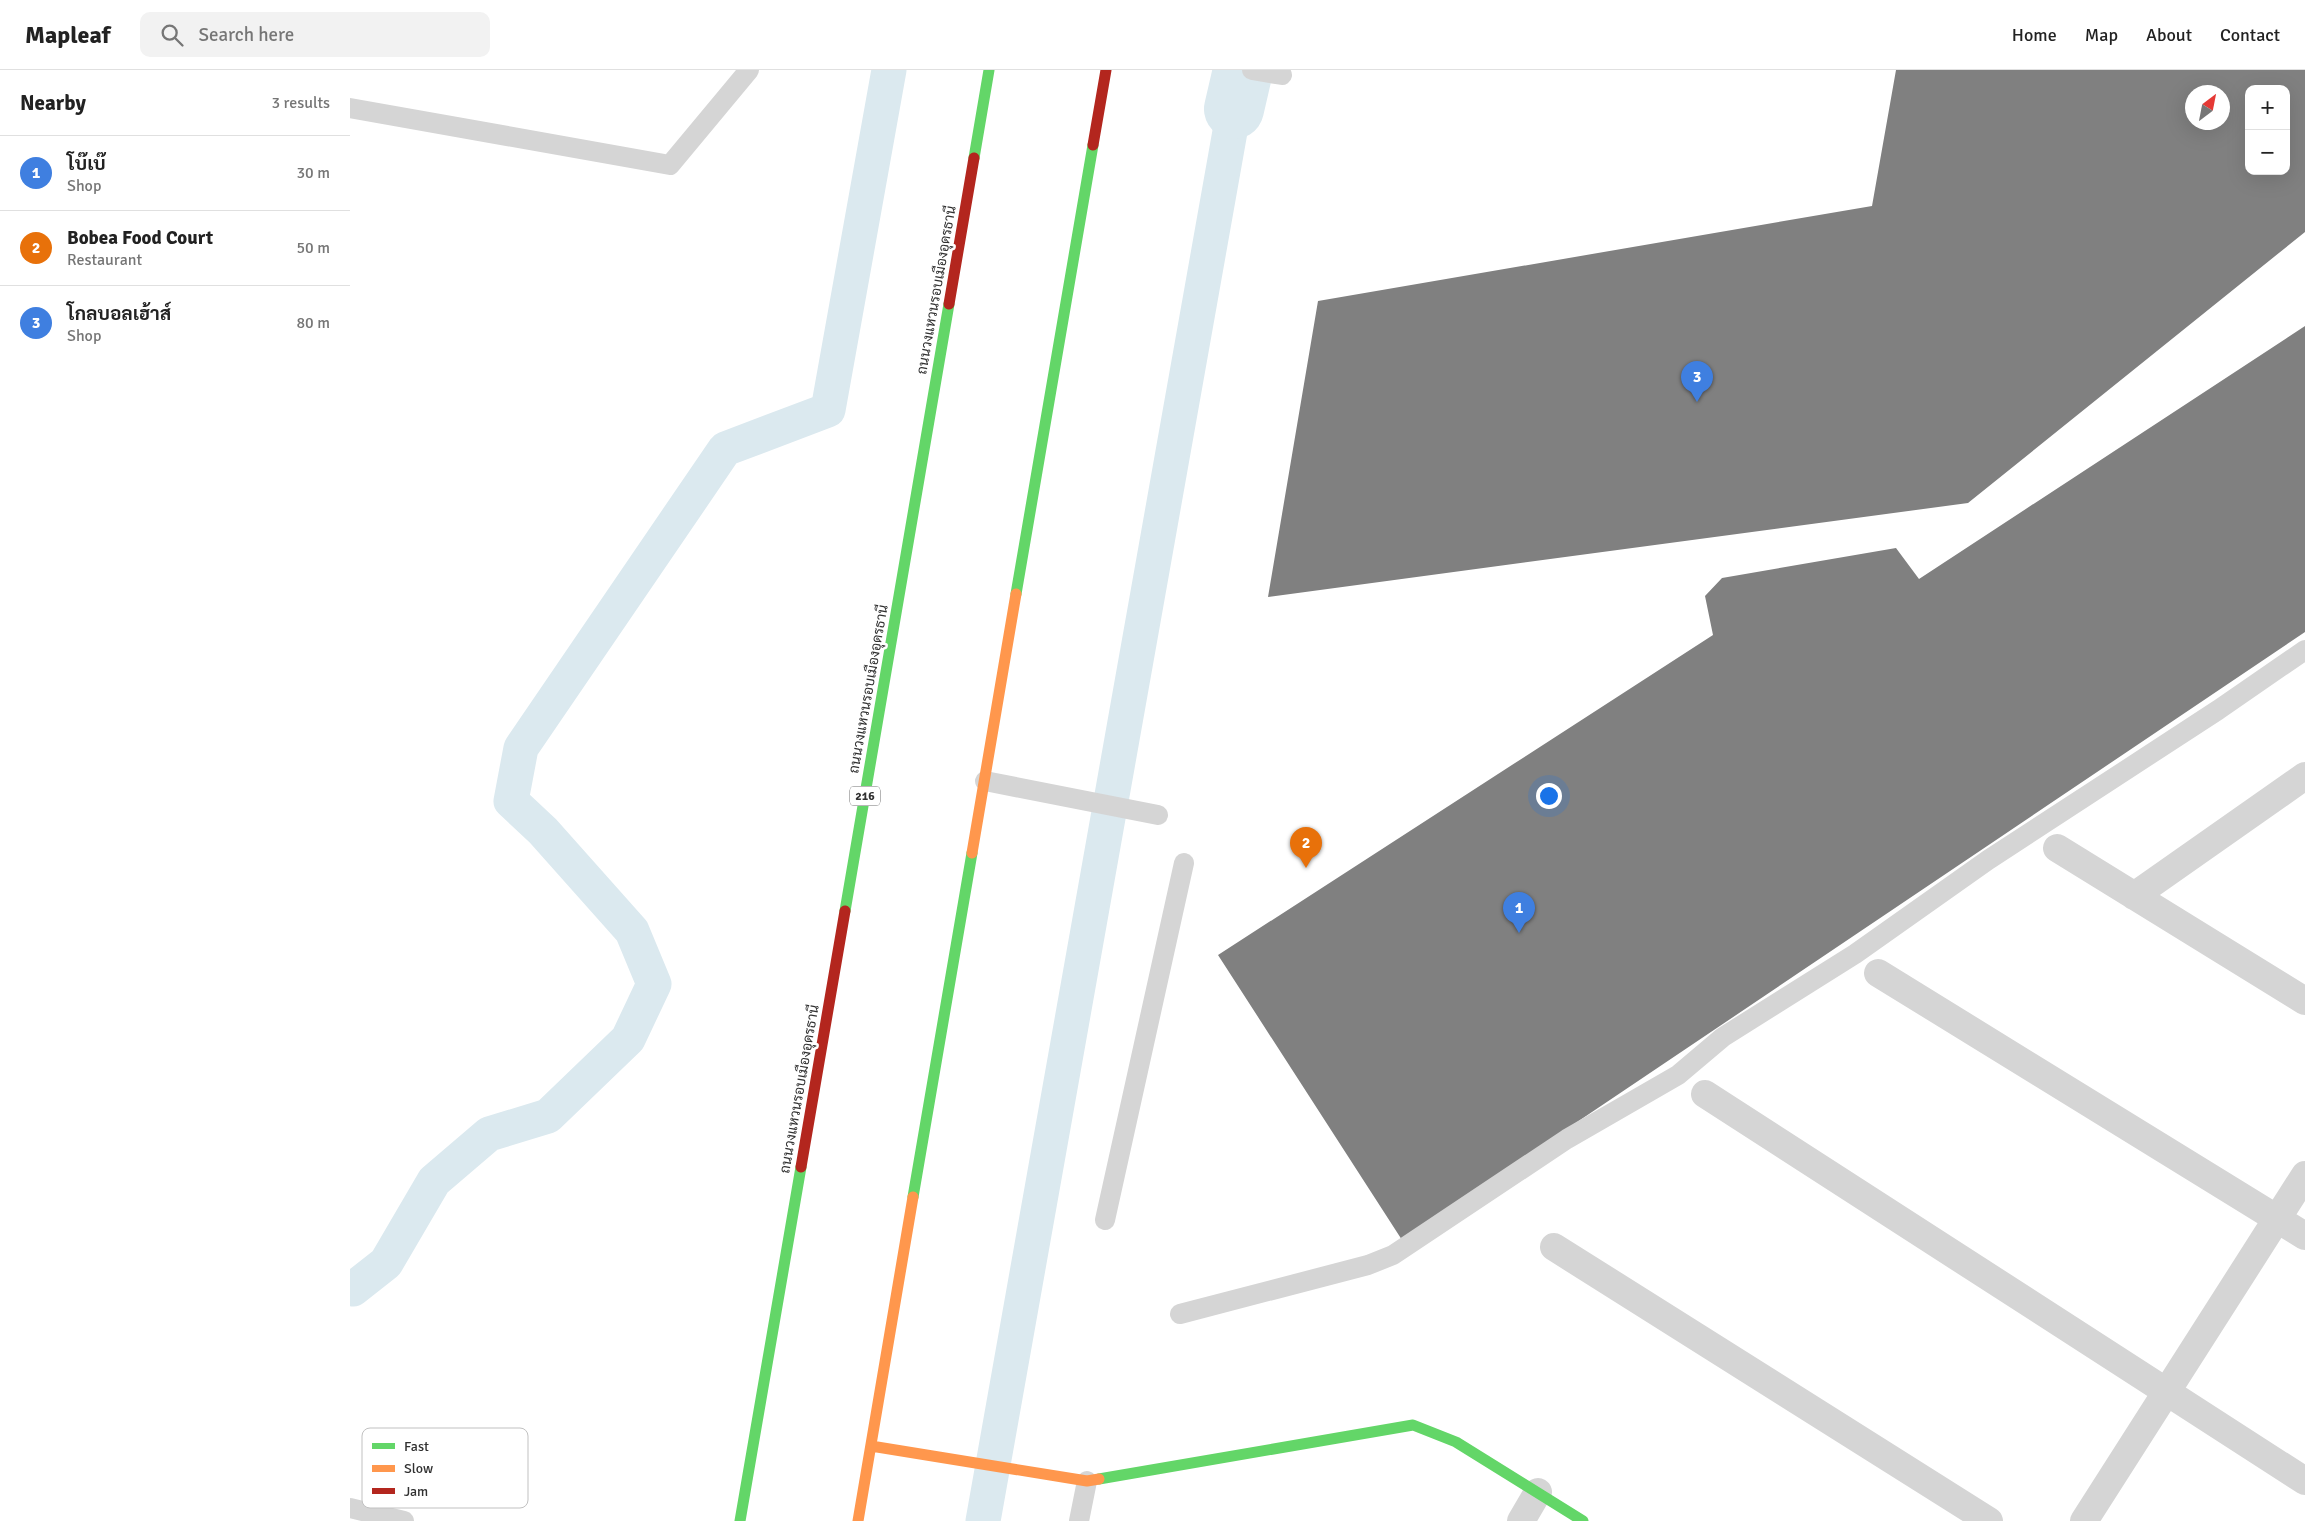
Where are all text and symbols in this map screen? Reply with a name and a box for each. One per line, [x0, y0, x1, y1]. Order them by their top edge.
search box [140, 12, 490, 57]
text: Mapleaf [25, 20, 110, 50]
icon: search [158, 21, 186, 49]
text: Search here [198, 23, 294, 47]
text: Home [2012, 24, 2057, 46]
text: Map [2085, 24, 2118, 46]
text: About [2146, 24, 2192, 46]
text: Contact [2220, 24, 2280, 46]
north arrow [2185, 85, 2230, 130]
map controls [2245, 85, 2290, 175]
button: + [2245, 85, 2290, 130]
text: Nearby [20, 90, 86, 116]
text: 3 results [271, 93, 330, 113]
button: − [2245, 130, 2290, 175]
text: โบ๊เบ๊ [67, 152, 106, 176]
text: 1 [32, 163, 40, 183]
text: 30 m [296, 163, 330, 183]
text: Shop [67, 176, 101, 196]
street label: ถนนวงแหวนรอบเมืองอุดรธานี [912, 204, 961, 376]
text: Bobea Food Court [67, 226, 213, 250]
text: 2 [32, 238, 40, 258]
text: 50 m [296, 238, 330, 258]
text: Restaurant [67, 250, 142, 270]
text: โกลบอลเฮ้าส์ [67, 302, 171, 326]
text: 3 [32, 313, 40, 333]
text: 80 m [296, 313, 330, 333]
text: Shop [67, 326, 101, 346]
pin: 3 [1681, 361, 1713, 402]
street label: ถนนวงแหวนรอบเมืองอุดรธานี [844, 603, 893, 775]
your location [1536, 783, 1562, 809]
road number: 216 [850, 786, 880, 806]
pin: 2 [1290, 827, 1322, 868]
pin: 1 [1503, 892, 1535, 933]
street label: ถนนวงแหวนรอบเมืองอุดรธานี [775, 1003, 824, 1175]
legend [362, 1428, 528, 1508]
text: Fast [404, 1438, 429, 1455]
text: Slow [404, 1460, 433, 1477]
text: Jam [404, 1483, 428, 1500]

